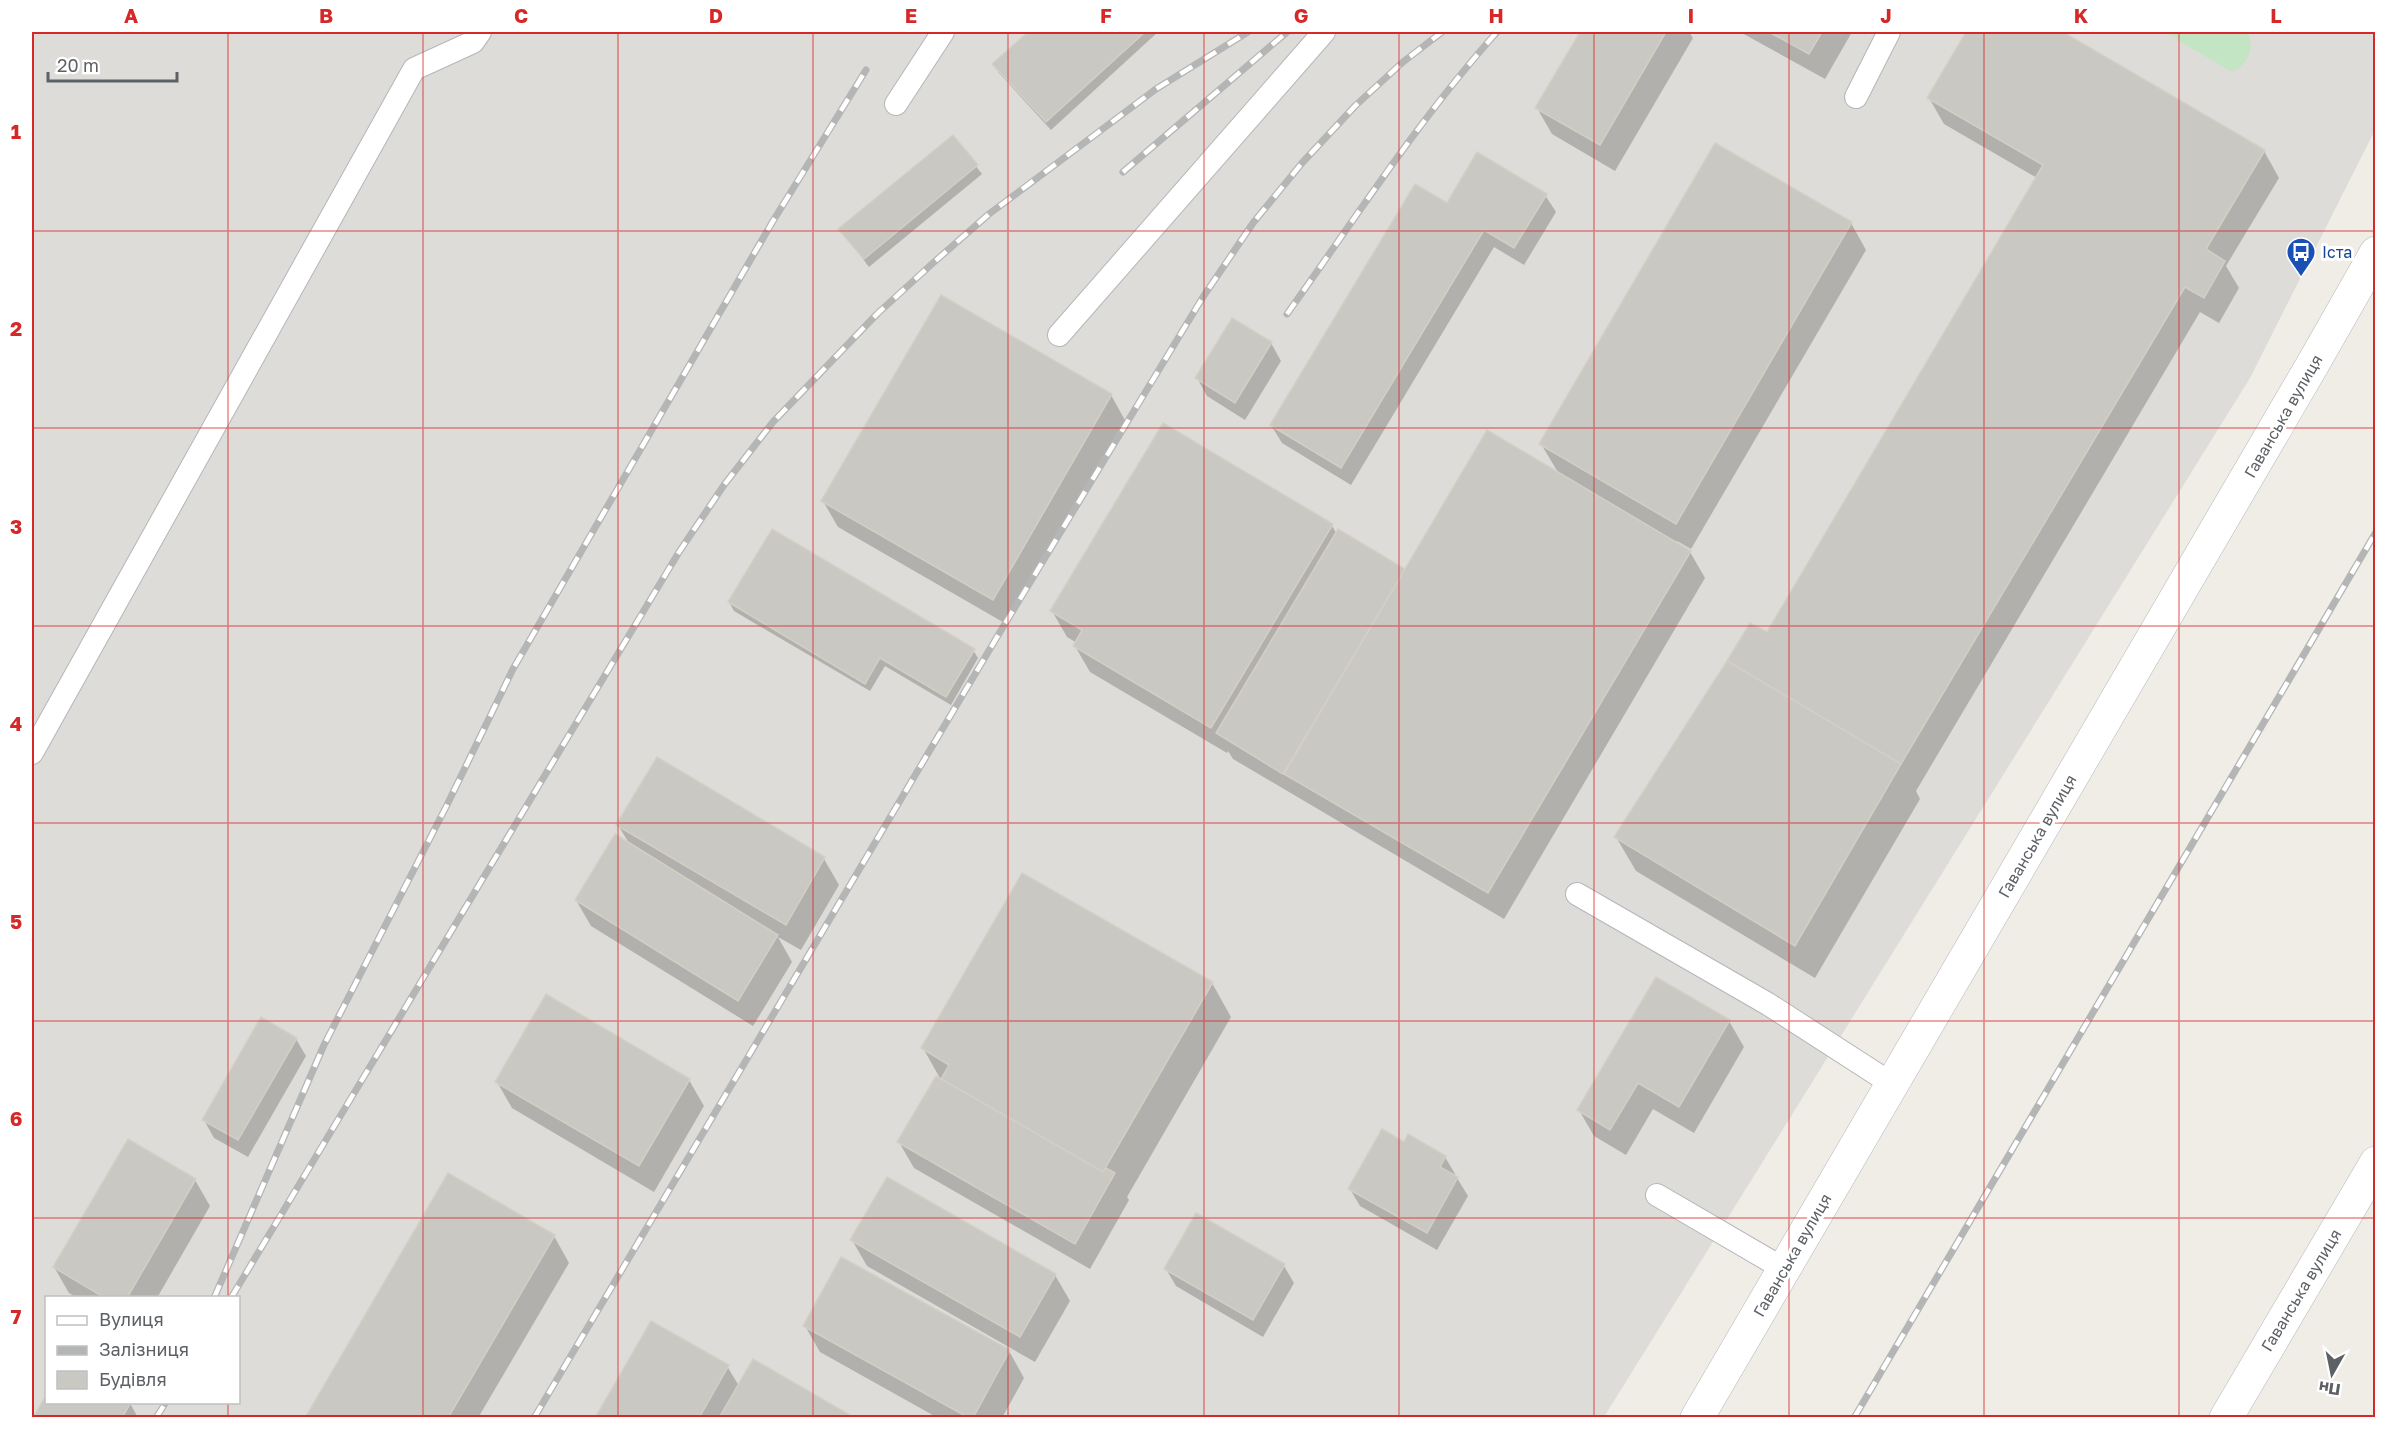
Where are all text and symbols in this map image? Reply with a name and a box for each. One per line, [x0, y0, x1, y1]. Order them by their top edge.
text: A [124, 3, 138, 27]
text: B [319, 3, 333, 27]
text: C [514, 3, 528, 27]
text: D [709, 3, 723, 27]
text: E [905, 3, 917, 27]
text: F [1100, 3, 1112, 27]
text: G [1294, 3, 1308, 27]
text: H [1488, 3, 1504, 27]
text: I [1688, 3, 1694, 27]
text: J [1880, 3, 1892, 27]
text: K [2074, 3, 2089, 27]
text: L [2270, 3, 2282, 27]
scale bar [48, 45, 177, 83]
text: 20 m [57, 54, 99, 76]
text: 1 [11, 119, 21, 143]
bus stop icon: Іста [2285, 236, 2317, 278]
place label: Іста [2322, 242, 2352, 262]
text: 2 [10, 316, 22, 340]
street label: Гаванська вулиця [2240, 351, 2326, 481]
text: 3 [10, 514, 22, 538]
text: 4 [10, 711, 22, 735]
street label: Гаванська вулиця [1994, 771, 2080, 901]
text: 5 [10, 909, 22, 933]
text: 6 [10, 1106, 22, 1130]
street label: Гаванська вулиця [1749, 1190, 1835, 1320]
street label: Гаванська вулиця [2257, 1225, 2345, 1355]
legend [45, 1296, 240, 1404]
text: 7 [11, 1304, 22, 1328]
text: Вулиця [99, 1308, 164, 1330]
text: Залізниця [99, 1338, 189, 1360]
north arrow [2302, 1344, 2362, 1404]
text: Будівля [99, 1368, 167, 1390]
text: Пн [2317, 1377, 2342, 1400]

